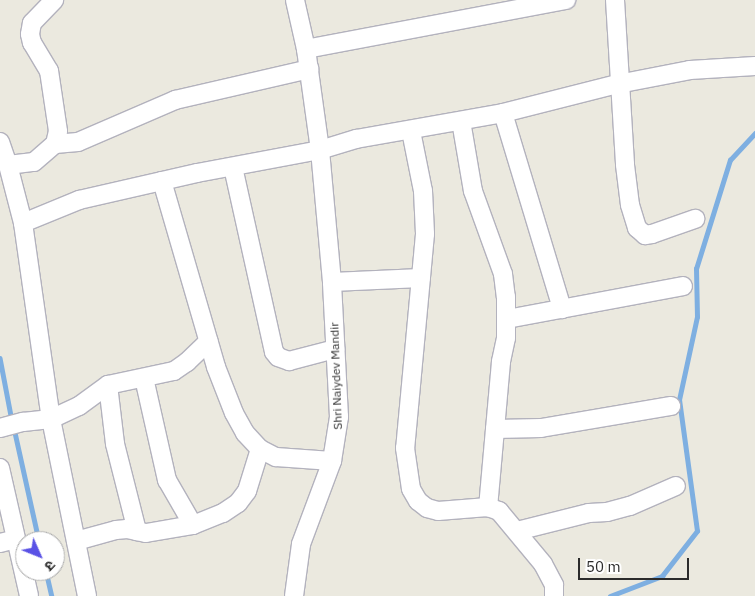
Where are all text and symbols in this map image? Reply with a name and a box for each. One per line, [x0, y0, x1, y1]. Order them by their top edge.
street label: Shri Naiydev Mandir [327, 322, 345, 430]
north arrow [15, 531, 65, 581]
scale bar [580, 548, 691, 580]
text: उ [41, 557, 59, 575]
text: 50 m [586, 557, 621, 576]

